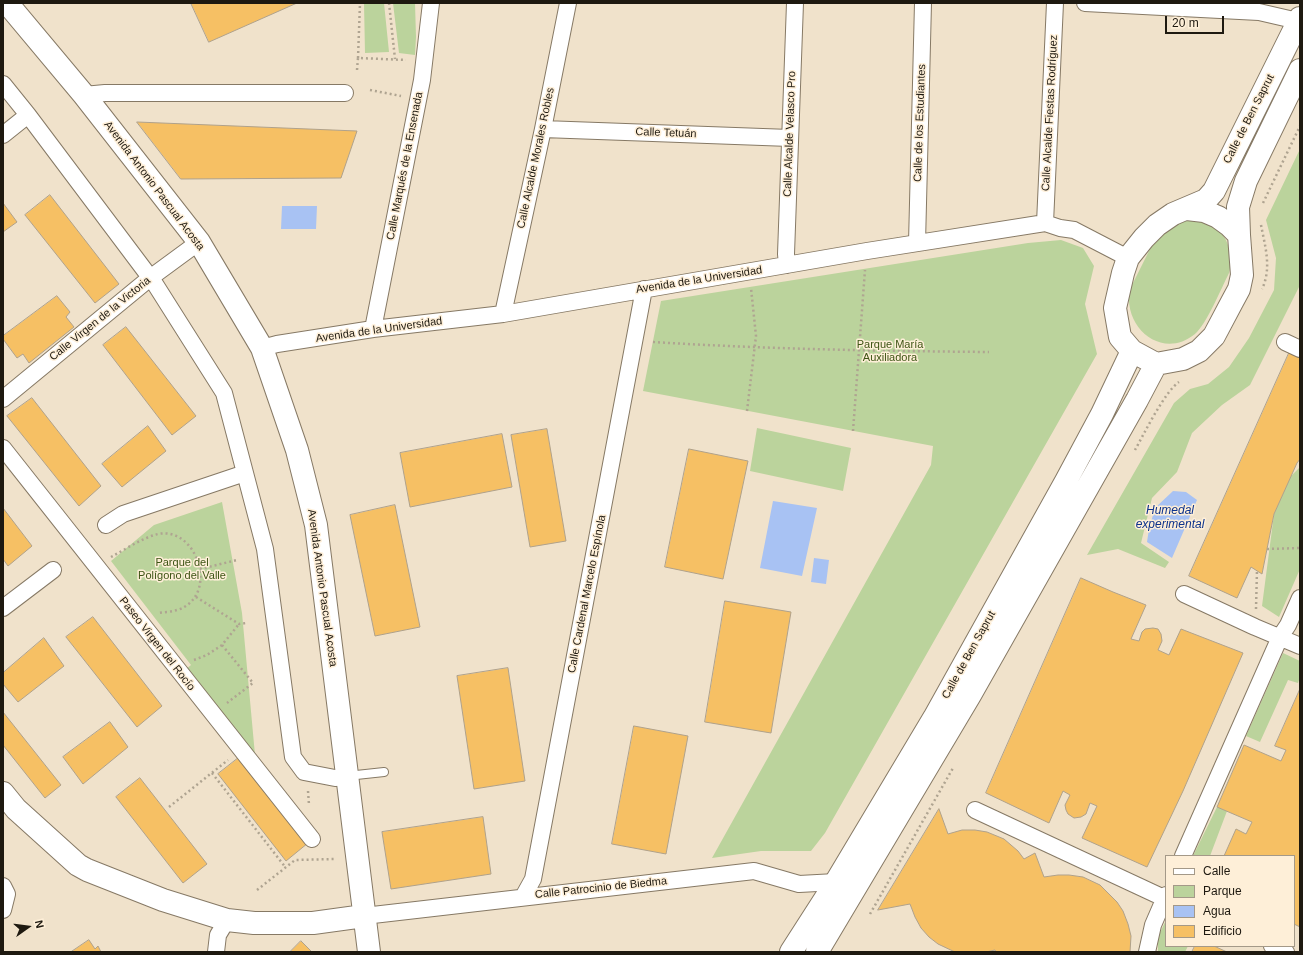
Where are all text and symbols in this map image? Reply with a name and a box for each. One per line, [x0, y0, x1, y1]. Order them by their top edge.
scale bar [1167, 8, 1226, 34]
text: 20 m [1172, 16, 1199, 30]
street label: Calle Alcalde Fiestas Rodríguez [1039, 35, 1061, 191]
street label: Calle de los Estudiantes [911, 64, 929, 182]
street label: Calle Alcalde Velasco Pro [781, 71, 799, 197]
street label: Calle de Ben Saprut [1221, 72, 1277, 166]
street label: Calle Alcalde Morales Robles [515, 86, 557, 230]
street label: Calle Marqués de la Ensenada [384, 91, 426, 241]
street label: Avenida Antonio Pascual Acosta [101, 119, 207, 253]
street label: Calle Tetuán [635, 125, 697, 141]
street label: Avenida de la Universidad [635, 264, 763, 296]
street label: Calle Virgen de la Victoria [47, 274, 153, 364]
street label: Avenida de la Universidad [315, 315, 443, 345]
park label: Parque María Auxiliadora [857, 338, 923, 364]
water label: Humedal experimental [1136, 504, 1204, 532]
street label: Avenida Antonio Pascual Acosta [304, 508, 340, 668]
street label: Calle Cardenal Marcelo Espínola [565, 514, 609, 674]
park label: Parque del Polígono del Valle [138, 556, 226, 582]
street label: Paseo Virgen del Rocío [116, 594, 198, 694]
street label: Calle de Ben Saprut [939, 609, 999, 701]
legend [1165, 855, 1295, 947]
text: Calle [1203, 864, 1230, 878]
street label: Calle Patrocinio de Biedma [534, 875, 668, 901]
text: Parque [1203, 884, 1242, 898]
text: Agua [1203, 904, 1231, 918]
north arrow [8, 907, 48, 947]
text: N [33, 919, 46, 929]
text: Edificio [1203, 924, 1242, 938]

